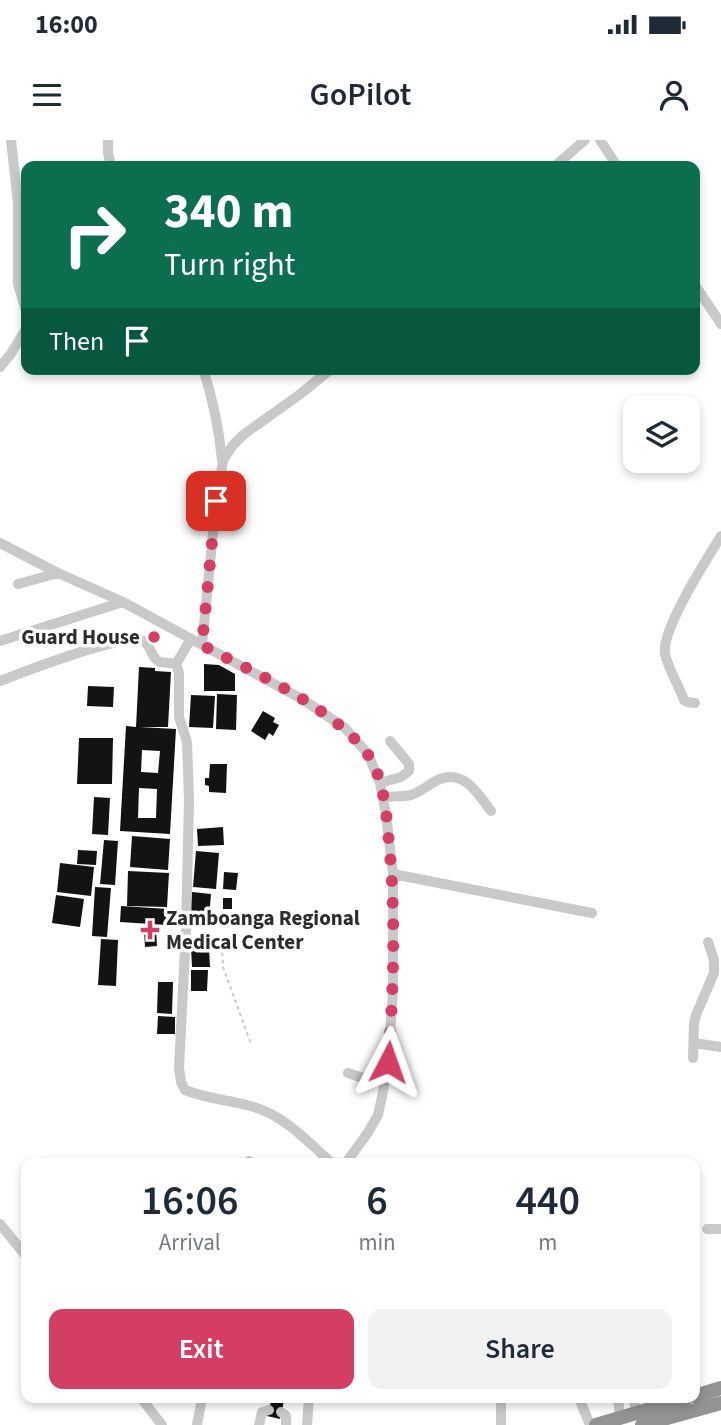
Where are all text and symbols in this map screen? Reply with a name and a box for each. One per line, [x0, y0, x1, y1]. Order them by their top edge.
text: 16:00 [35, 6, 98, 43]
text: GoPilot [310, 72, 411, 118]
icon: menu [28, 76, 66, 114]
icon: person [655, 76, 693, 114]
text: 340 m [164, 177, 293, 247]
icon: right [49, 189, 140, 280]
text: Turn right [164, 242, 295, 288]
icon: arrive [118, 322, 156, 360]
text: Then [49, 323, 104, 360]
map controls [623, 396, 700, 473]
button: layers [623, 396, 700, 473]
pin [186, 471, 246, 531]
icon: arrive [197, 482, 235, 520]
place label: Guard House [21, 622, 140, 652]
marker: Guard House [146, 629, 162, 645]
place label: Zamboanga Regional Medical Center [166, 903, 360, 957]
marker: Zamboanga Regional Medical Center [140, 920, 160, 940]
position arrow [351, 1025, 425, 1099]
text: 16:06 [141, 1171, 239, 1231]
text: 6 [366, 1171, 388, 1231]
text: 440 [516, 1171, 580, 1231]
text: Arrival [159, 1226, 221, 1259]
text: min [358, 1226, 396, 1259]
text: m [538, 1226, 557, 1259]
button: Exit [49, 1309, 354, 1389]
button: Share [368, 1309, 672, 1389]

